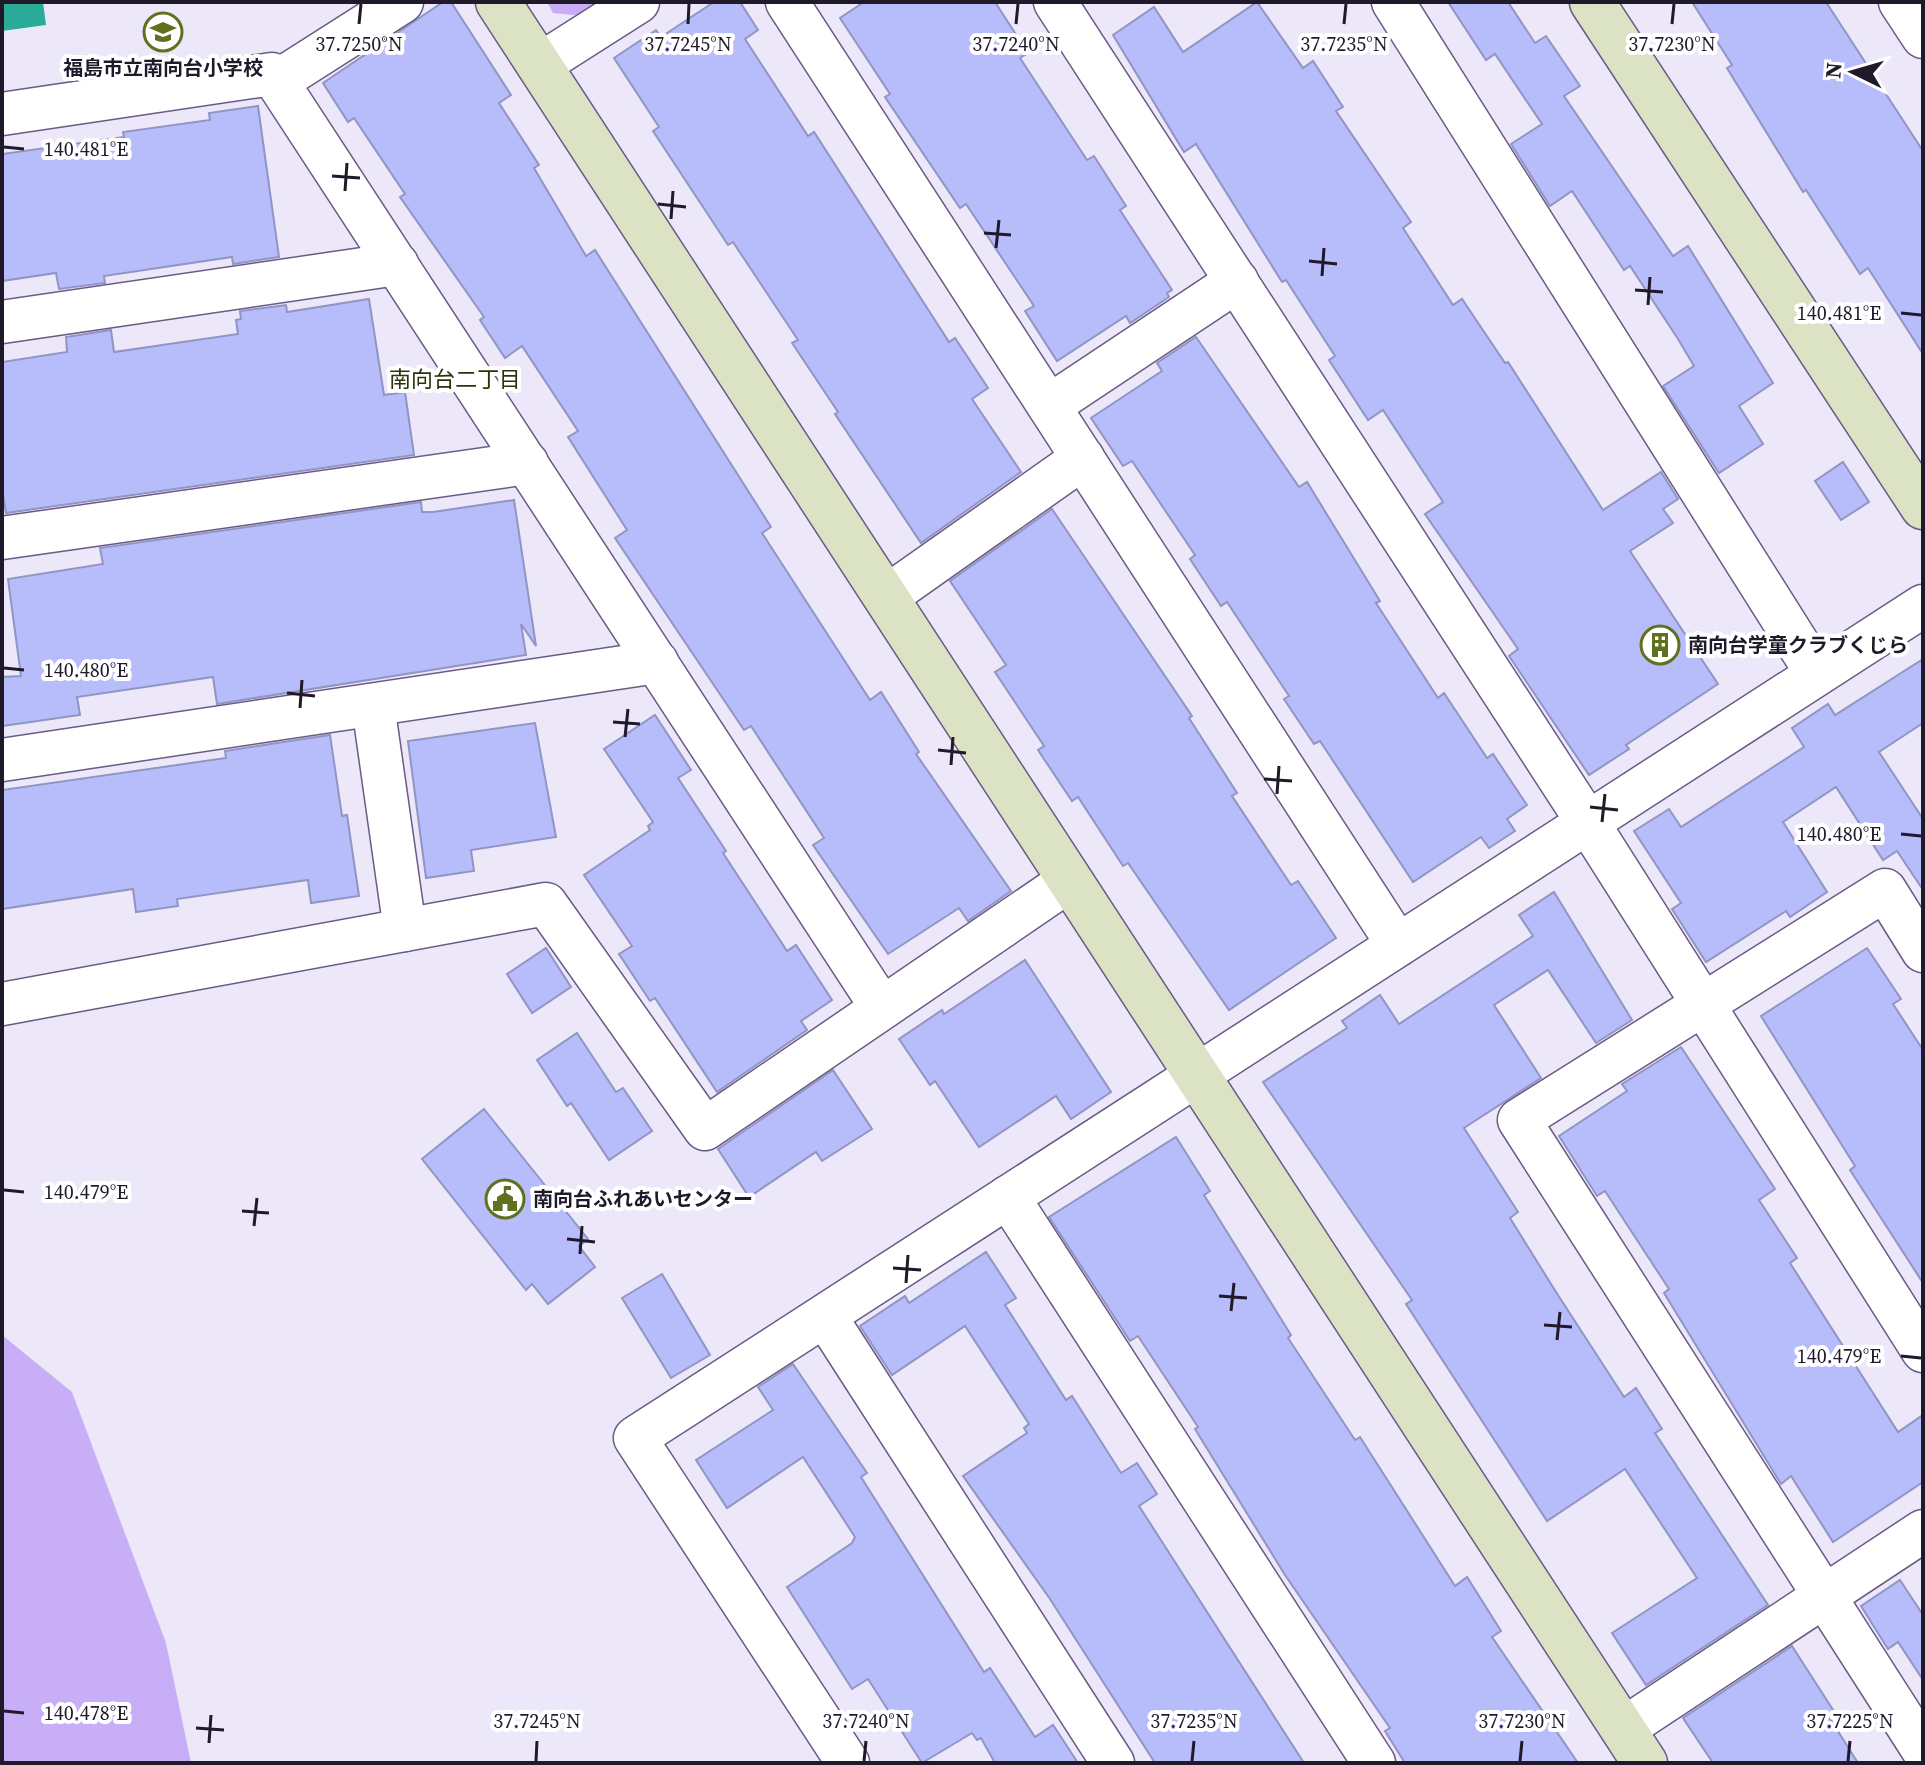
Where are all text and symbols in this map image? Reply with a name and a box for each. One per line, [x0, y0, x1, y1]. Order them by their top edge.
school or university icon: 福島市立南向台小学校 [142, 11, 184, 53]
text: 37.7250°N [315, 30, 403, 58]
text: 37.7245°N [644, 30, 732, 58]
text: 37.7240°N [972, 30, 1060, 58]
text: 37.7235°N [1300, 30, 1388, 58]
text: 37.7230°N [1628, 30, 1716, 58]
north arrow [1813, 32, 1893, 112]
place label: 福島市立南向台小学校 [63, 54, 263, 82]
text: N [1817, 61, 1849, 80]
text: 140.481°E [44, 135, 128, 163]
text: 140.481°E [1797, 299, 1881, 327]
district label: 南向台二丁目 [389, 364, 521, 394]
building icon: 南向台学童クラブくじら [1639, 624, 1681, 666]
place label: 南向台学童クラブくじら [1688, 631, 1908, 659]
text: 140.480°E [44, 656, 128, 684]
text: 140.480°E [1797, 820, 1881, 848]
text: 140.479°E [44, 1178, 128, 1206]
public building icon: 南向台ふれあいセンター [484, 1178, 526, 1220]
place label: 南向台ふれあいセンター [533, 1185, 753, 1213]
text: 140.479°E [1797, 1342, 1881, 1370]
text: 140.478°E [44, 1699, 128, 1727]
text: 37.7245°N [493, 1707, 581, 1735]
text: 37.7240°N [822, 1707, 910, 1735]
text: 37.7235°N [1150, 1707, 1238, 1735]
text: 37.7230°N [1478, 1707, 1566, 1735]
text: 37.7225°N [1806, 1707, 1894, 1735]

